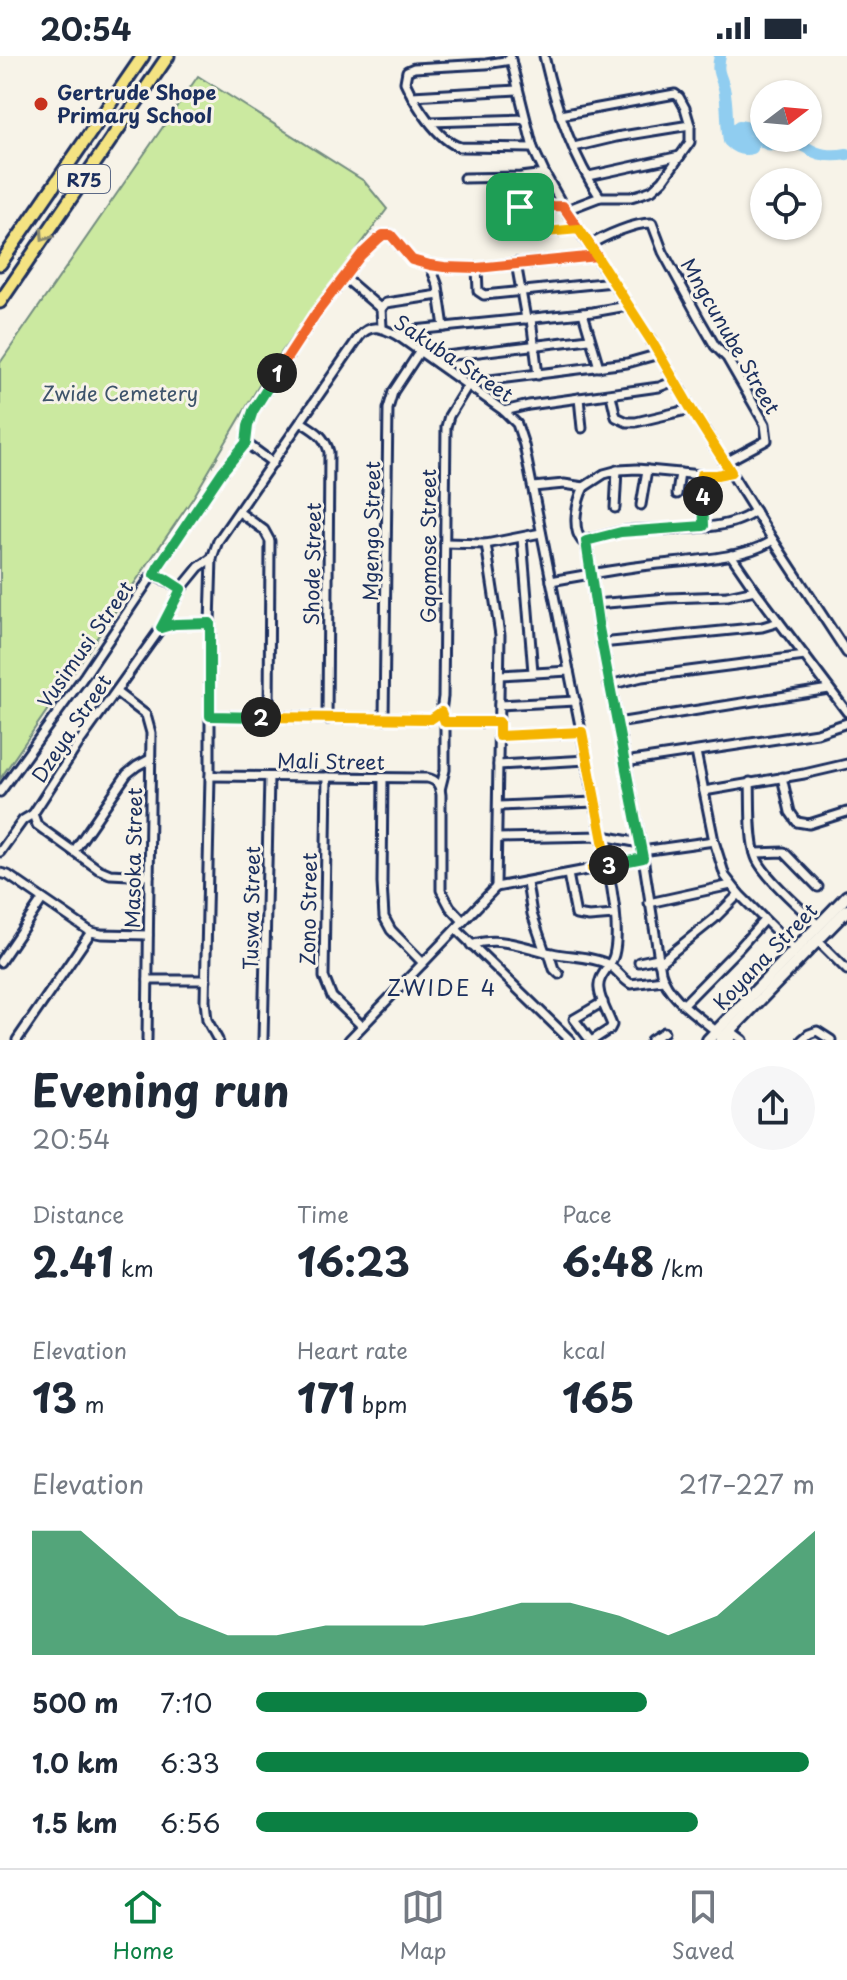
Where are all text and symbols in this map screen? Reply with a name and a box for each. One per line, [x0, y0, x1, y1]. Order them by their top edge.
text: 20:54 [40, 6, 131, 51]
place label: Gertrude Shope Primary School [57, 77, 217, 130]
north arrow [750, 80, 822, 152]
map controls [750, 80, 822, 240]
marker: Gertrude Shope Primary School [32, 95, 50, 113]
road number: R75 [58, 165, 110, 193]
button: locate [750, 168, 822, 240]
pin [486, 173, 554, 241]
icon: arrive [498, 185, 542, 229]
one-way arrow [40, 227, 55, 241]
street label: Mngcunube Street [674, 252, 788, 420]
street label: Sakuba Street [388, 307, 520, 409]
pin: 1 [257, 353, 297, 393]
text: 1 [272, 356, 282, 389]
park label: Zwide Cemetery [42, 378, 198, 408]
street label: Mgengo Street [355, 461, 387, 601]
street label: Gqomose Street [413, 469, 443, 623]
pin: 4 [683, 476, 723, 516]
text: 4 [696, 479, 710, 512]
street label: Shode Street [296, 502, 328, 626]
street label: Vusimusi Street [30, 574, 140, 714]
street label: Dzeya Street [24, 668, 118, 788]
pin: 2 [241, 697, 281, 737]
text: 2 [253, 700, 269, 733]
street label: Mali Street [277, 745, 385, 777]
street label: Masoka Street [117, 787, 149, 929]
pin: 3 [589, 845, 629, 885]
street label: Tuswa Street [235, 846, 267, 970]
text: 3 [602, 848, 616, 881]
street label: Zono Street [292, 852, 324, 966]
street label: Koyana Street [706, 896, 824, 1016]
district label: ZWIDE 4 [387, 970, 497, 1003]
text: Evening run [32, 1056, 290, 1122]
button: share [731, 1066, 815, 1150]
text: 20:54 [32, 1119, 110, 1158]
text: Distance [32, 1197, 124, 1230]
text: Time [297, 1197, 349, 1230]
text: Pace [562, 1197, 612, 1230]
text: 2.41 [32, 1230, 114, 1291]
text: 16:23 [297, 1230, 410, 1291]
text: 6:48 [562, 1230, 654, 1291]
text: km [114, 1251, 154, 1284]
text: /km [654, 1251, 704, 1284]
text: Elevation [32, 1333, 127, 1366]
text: Heart rate [297, 1333, 408, 1366]
text: kcal [562, 1333, 606, 1366]
text: 13 [32, 1366, 77, 1427]
text: 171 [297, 1366, 355, 1427]
text: 165 [562, 1366, 635, 1427]
text: m [77, 1387, 104, 1420]
text: bpm [355, 1387, 408, 1420]
text: Elevation [32, 1464, 144, 1503]
text: 217–227 m [678, 1464, 815, 1503]
text: 500 m [32, 1683, 118, 1722]
text: 7:10 [160, 1683, 213, 1722]
text: 1.0 km [32, 1743, 119, 1782]
text: 6:33 [160, 1743, 220, 1782]
text: 1.5 km [32, 1803, 118, 1842]
text: 6:56 [160, 1803, 220, 1842]
tab: Home [113, 1885, 174, 1966]
tab: Map [399, 1885, 446, 1966]
tab: Saved [672, 1885, 734, 1966]

